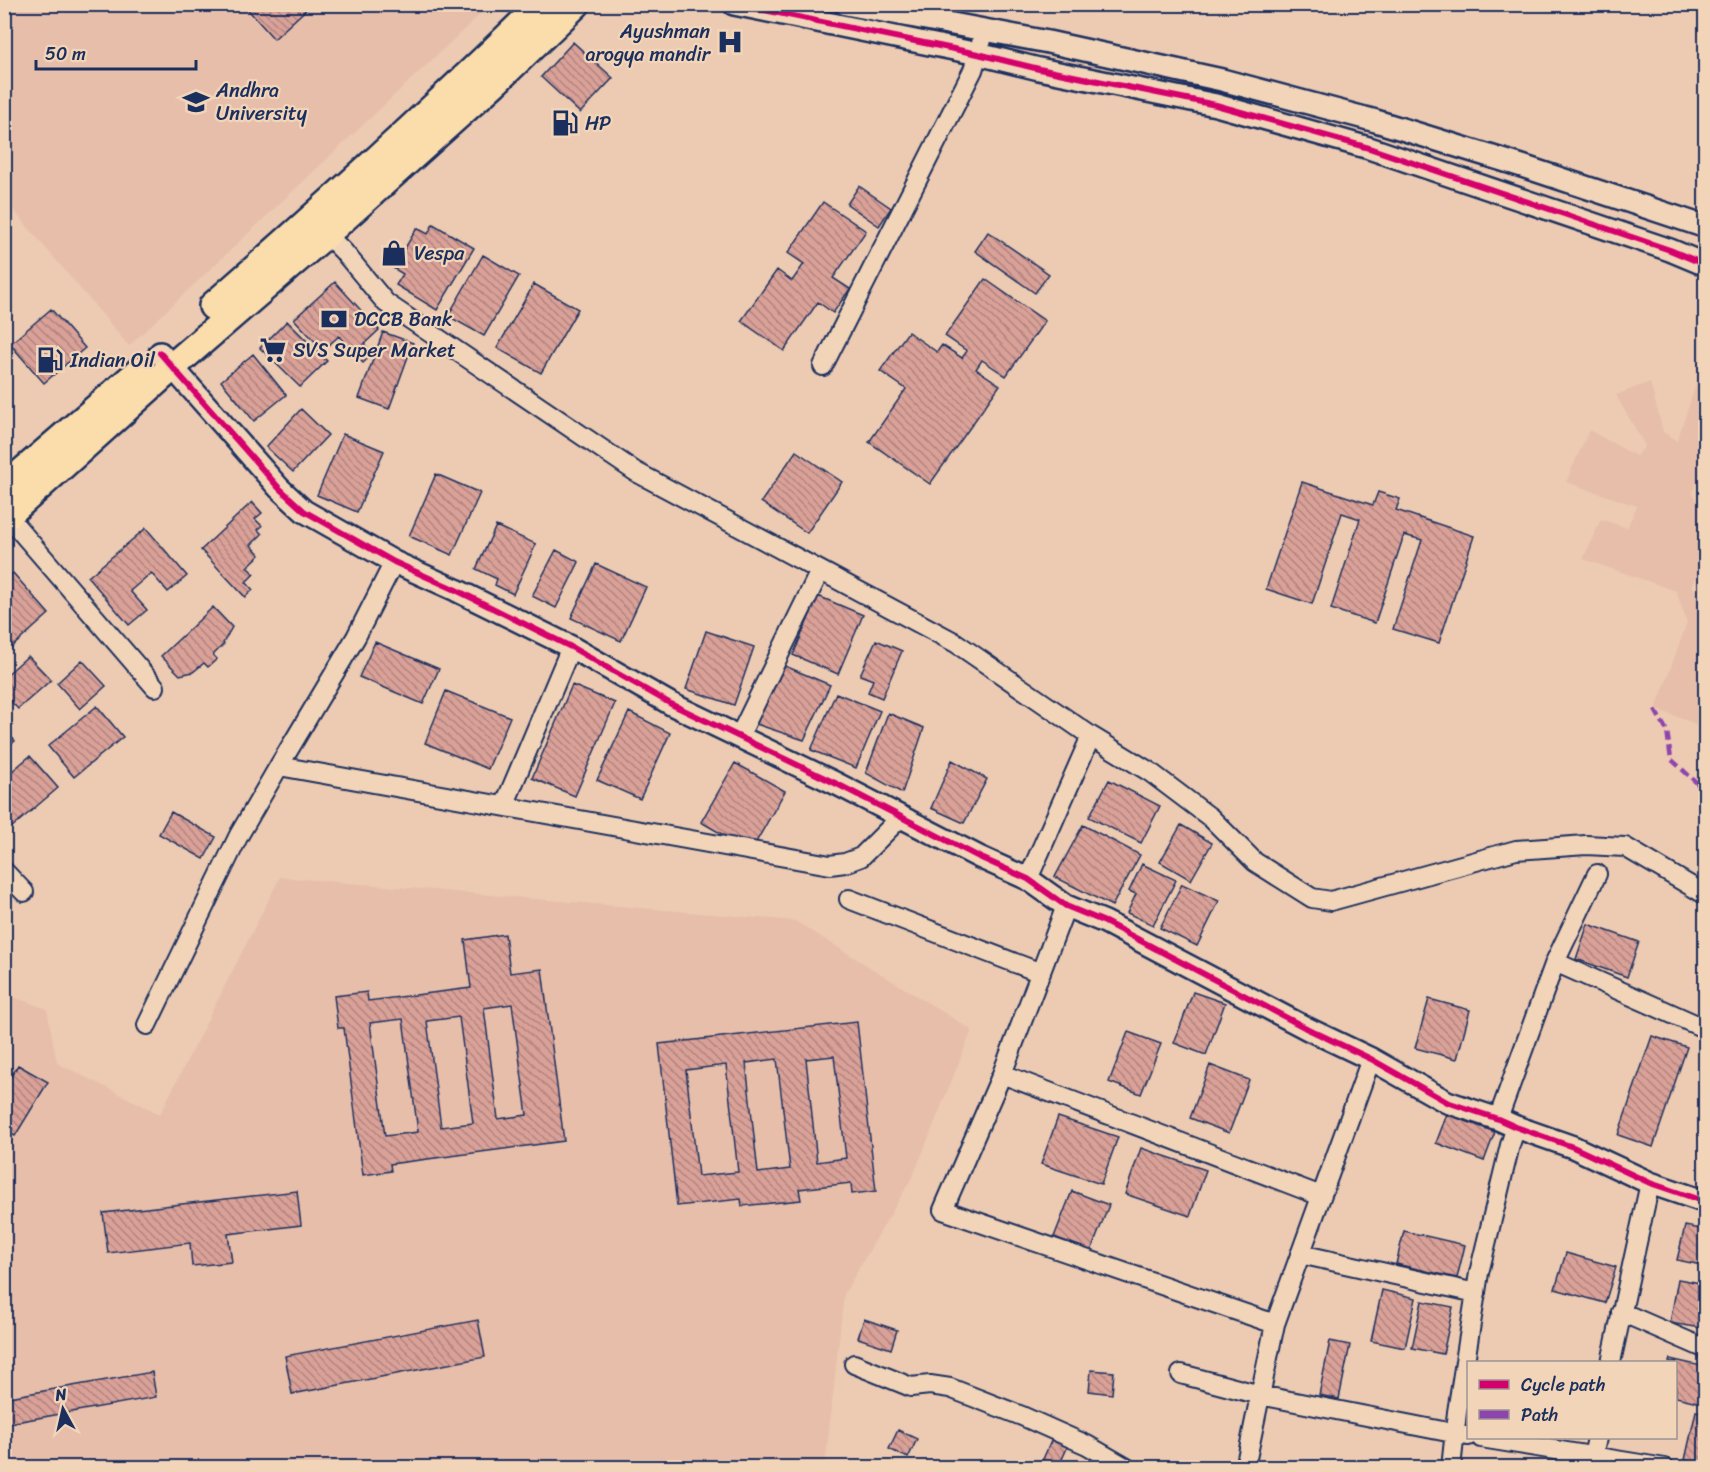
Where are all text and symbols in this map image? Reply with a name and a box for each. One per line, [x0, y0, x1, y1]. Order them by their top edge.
place label: Ayushman arogya mandir [586, 14, 712, 72]
hospital icon: Ayushman arogya mandir [715, 27, 745, 57]
scale bar [36, 33, 196, 71]
text: 50 m [45, 38, 86, 70]
place label: Andhra University [215, 73, 308, 131]
school or university icon: Andhra University [181, 87, 211, 117]
place label: HP [585, 106, 611, 141]
fuel station icon: HP [550, 108, 580, 138]
place label: Vespa [414, 236, 465, 271]
shop icon: Vespa [379, 238, 409, 268]
place label: DCCB Bank [354, 302, 453, 337]
bank icon: DCCB Bank [319, 304, 349, 334]
place label: SVS Super Market [293, 333, 456, 368]
supermarket icon: SVS Super Market [258, 335, 288, 365]
place label: Indian Oil [69, 343, 156, 378]
fuel station icon: Indian Oil [35, 345, 65, 375]
legend [1467, 1361, 1677, 1439]
text: Cycle path [1521, 1369, 1605, 1401]
north arrow [33, 1379, 93, 1439]
text: N [52, 1379, 69, 1410]
text: Path [1521, 1399, 1558, 1431]

